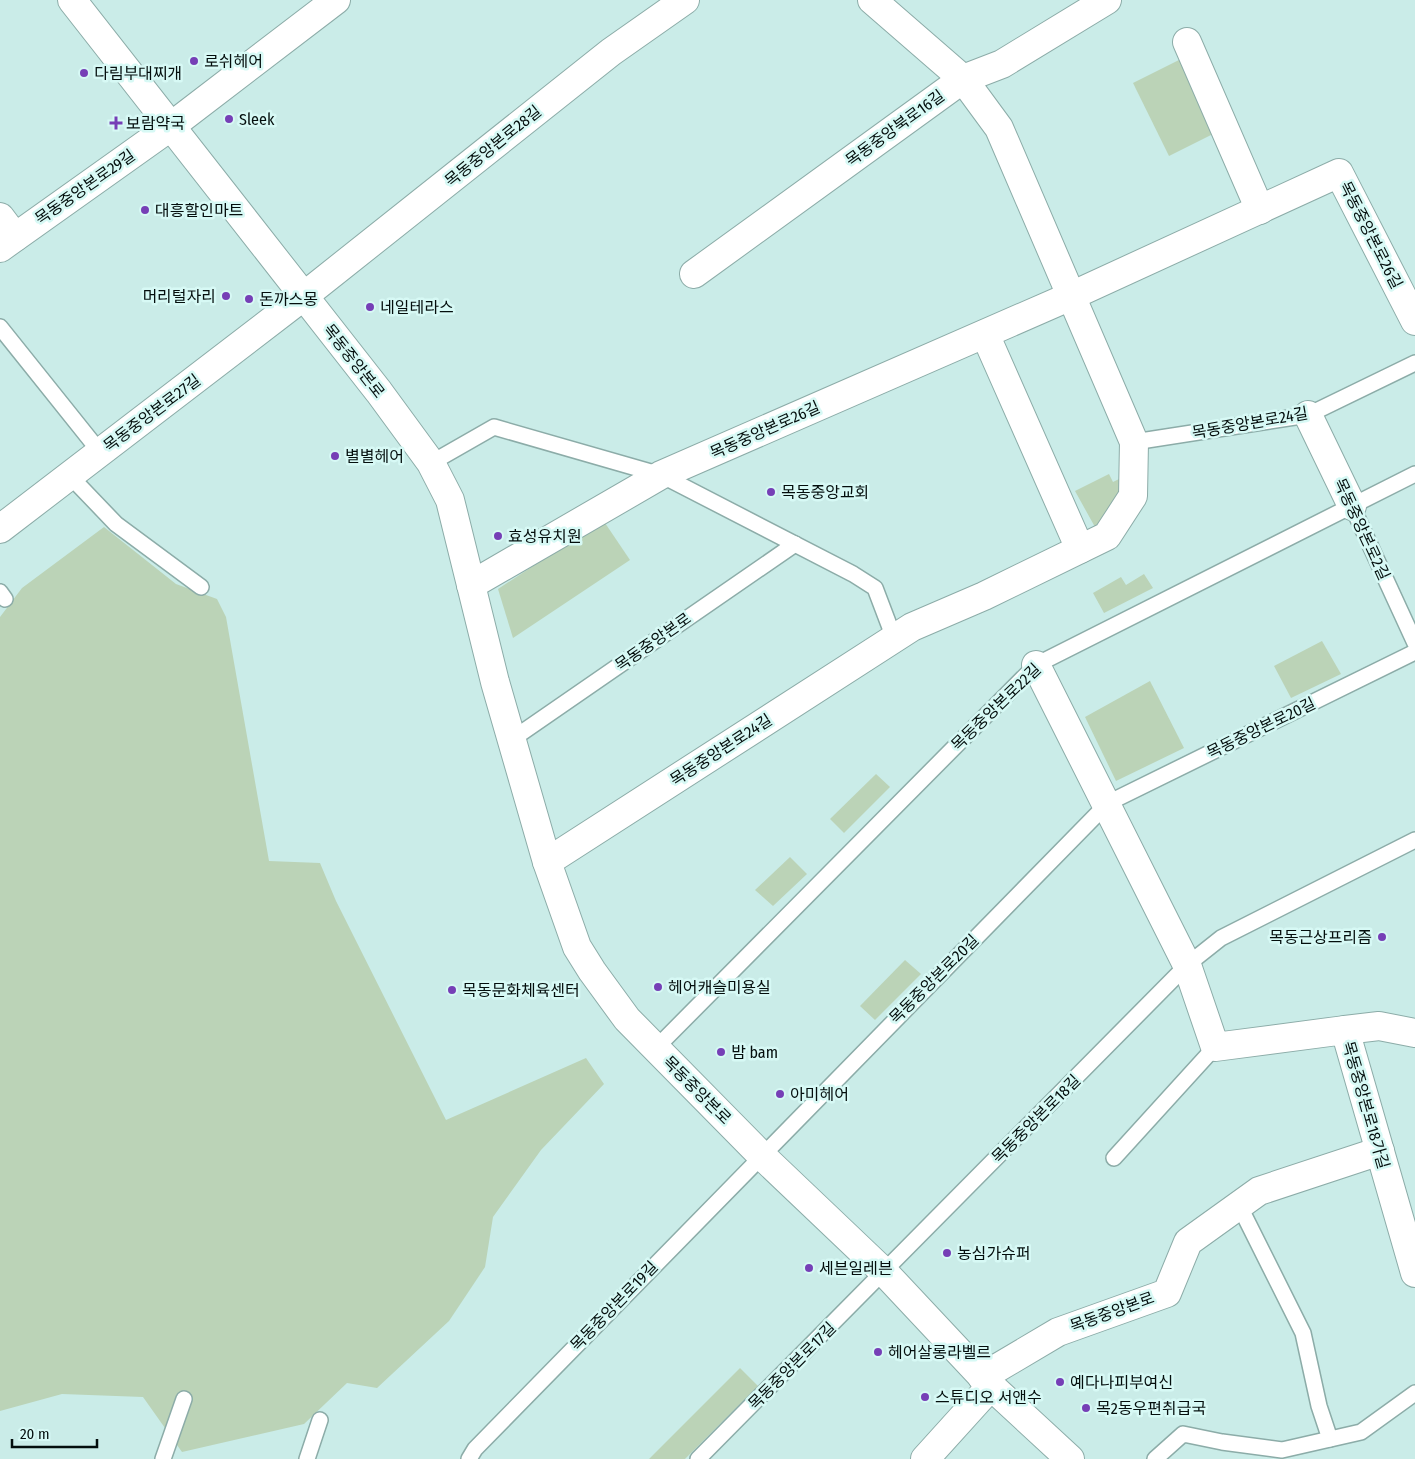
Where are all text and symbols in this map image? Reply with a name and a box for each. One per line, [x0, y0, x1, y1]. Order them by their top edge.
place label: 로쉬헤어 [204, 52, 263, 71]
marker: 로쉬헤어 [188, 55, 200, 67]
place label: 다림부대찌개 [94, 64, 182, 83]
marker: 다림부대찌개 [78, 67, 90, 79]
street label: 목동중앙북로16길 [842, 86, 948, 170]
street label: 목동중앙본로28길 [441, 101, 545, 191]
place label: Sleek [239, 110, 275, 129]
marker: Sleek [223, 113, 235, 125]
place label: 보람약국 [126, 114, 185, 133]
marker: 보람약국 [110, 117, 122, 129]
street label: 목동중앙본로29길 [31, 145, 139, 229]
street label: 목동중앙본로26길 [1336, 178, 1406, 292]
place label: 대흥할인마트 [155, 201, 243, 220]
marker: 대흥할인마트 [139, 204, 151, 216]
place label: 머리털자리 [142, 287, 216, 306]
marker: 머리털자리 [220, 290, 232, 302]
place label: 돈까스몽 [259, 290, 318, 309]
marker: 돈까스몽 [243, 293, 255, 305]
place label: 네일테라스 [380, 298, 454, 317]
marker: 네일테라스 [364, 301, 376, 313]
street label: 목동중앙본로 [319, 320, 389, 402]
street label: 목동중앙본로27길 [100, 370, 204, 456]
street label: 목동중앙본로26길 [707, 397, 823, 463]
street label: 목동중앙본로24길 [1190, 403, 1310, 443]
place label: 별별헤어 [345, 447, 404, 466]
marker: 별별헤어 [329, 450, 341, 462]
street label: 목동중앙본로2길 [1330, 475, 1394, 583]
place label: 목동중앙교회 [781, 483, 869, 502]
marker: 목동중앙교회 [765, 486, 777, 498]
place label: 효성유치원 [508, 527, 582, 546]
marker: 효성유치원 [492, 530, 504, 542]
street label: 목동중앙본로 [611, 609, 695, 675]
street label: 목동중앙본로22길 [947, 659, 1045, 755]
street label: 목동중앙본로20길 [1204, 694, 1318, 762]
street label: 목동중앙본로24길 [667, 710, 775, 790]
place label: 목동근상프리즘 [1269, 928, 1372, 947]
street label: 목동중앙본로20길 [885, 930, 983, 1028]
marker: 목동근상프리즘 [1376, 931, 1388, 943]
place label: 헤어캐슬미용실 [668, 978, 771, 997]
place label: 목동문화체육센터 [462, 981, 580, 1000]
marker: 헤어캐슬미용실 [652, 981, 664, 993]
marker: 목동문화체육센터 [446, 984, 458, 996]
street label: 목동중앙본로18가길 [1339, 1039, 1393, 1171]
place label: 밤 bam [731, 1043, 778, 1062]
marker: 밤 bam [715, 1046, 727, 1058]
street label: 목동중앙본로 [659, 1052, 735, 1128]
street label: 목동중앙본로18길 [988, 1071, 1084, 1167]
place label: 아미헤어 [790, 1085, 849, 1104]
marker: 아미헤어 [774, 1088, 786, 1100]
place label: 농심가슈퍼 [957, 1244, 1031, 1263]
marker: 농심가슈퍼 [941, 1247, 953, 1259]
street label: 목동중앙본로19길 [567, 1257, 661, 1355]
place label: 세븐일레븐 [819, 1259, 893, 1278]
marker: 세븐일레븐 [803, 1262, 815, 1274]
street label: 목동중앙본로 [1067, 1288, 1157, 1336]
street label: 목동중앙본로17길 [744, 1318, 840, 1414]
place label: 헤어살롱라벨르 [888, 1343, 991, 1362]
marker: 헤어살롱라벨르 [872, 1346, 884, 1358]
place label: 예다나피부여신 [1070, 1373, 1173, 1392]
marker: 예다나피부여신 [1054, 1376, 1066, 1388]
place label: 스튜디오 서앤수 [935, 1388, 1042, 1407]
marker: 스튜디오 서앤수 [919, 1391, 931, 1403]
place label: 목2동우편취급국 [1096, 1399, 1206, 1418]
marker: 목2동우편취급국 [1080, 1402, 1092, 1414]
scale bar [12, 1416, 98, 1448]
text: 20 m [20, 1425, 50, 1443]

